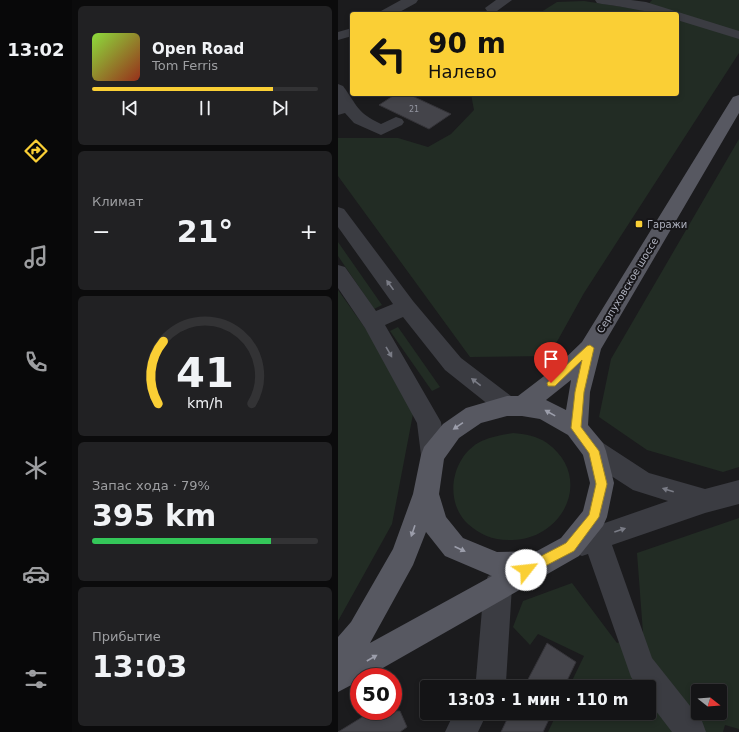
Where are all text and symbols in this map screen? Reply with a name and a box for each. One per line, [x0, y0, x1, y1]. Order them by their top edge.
text: 90 m [428, 27, 506, 60]
icon: left [362, 28, 414, 80]
text: 13:02 [7, 39, 65, 60]
text: Open Road [152, 40, 244, 58]
text: Tom Ferris [152, 58, 218, 73]
text: Налево [428, 61, 497, 82]
icon: previous [119, 97, 141, 119]
icon: pause [194, 97, 216, 119]
icon: next [269, 97, 291, 119]
house number: 21 [409, 105, 419, 114]
icon: directions [22, 137, 50, 165]
text: Климат [92, 194, 143, 209]
text: 21° [177, 214, 233, 249]
text: − [92, 219, 110, 244]
text: + [300, 219, 318, 244]
marker: Гаражи [634, 219, 644, 229]
place label: Гаражи [647, 219, 687, 230]
street label: Серпуховское шоссе [595, 236, 660, 335]
icon: music [22, 243, 50, 271]
one-way arrow [386, 280, 394, 291]
pin [534, 342, 568, 383]
one-way arrow [386, 346, 393, 358]
icon: phone [22, 348, 50, 376]
text: 41 [176, 348, 234, 397]
icon: arrive [540, 348, 562, 370]
one-way arrow [470, 378, 481, 386]
text: km/h [187, 395, 223, 411]
one-way arrow [545, 410, 556, 417]
one-way arrow [453, 422, 463, 430]
icon: climate [22, 454, 50, 482]
text: Запас хода · 79% [92, 478, 210, 493]
one-way arrow [662, 487, 674, 493]
text: 395 km [92, 498, 216, 533]
one-way arrow [410, 525, 416, 537]
one-way arrow [614, 527, 626, 533]
one-way arrow [454, 546, 465, 552]
position arrow [505, 549, 547, 591]
icon: car [22, 560, 50, 588]
text: Прибытие [92, 629, 161, 644]
text: 13:03 [92, 649, 188, 684]
one-way arrow [366, 654, 378, 661]
icon: filters [22, 665, 50, 693]
speed limit sign: 50 [350, 668, 402, 720]
north arrow [691, 684, 727, 720]
map controls [691, 684, 727, 720]
text: 13:03 · 1 мин · 110 m [448, 691, 629, 709]

